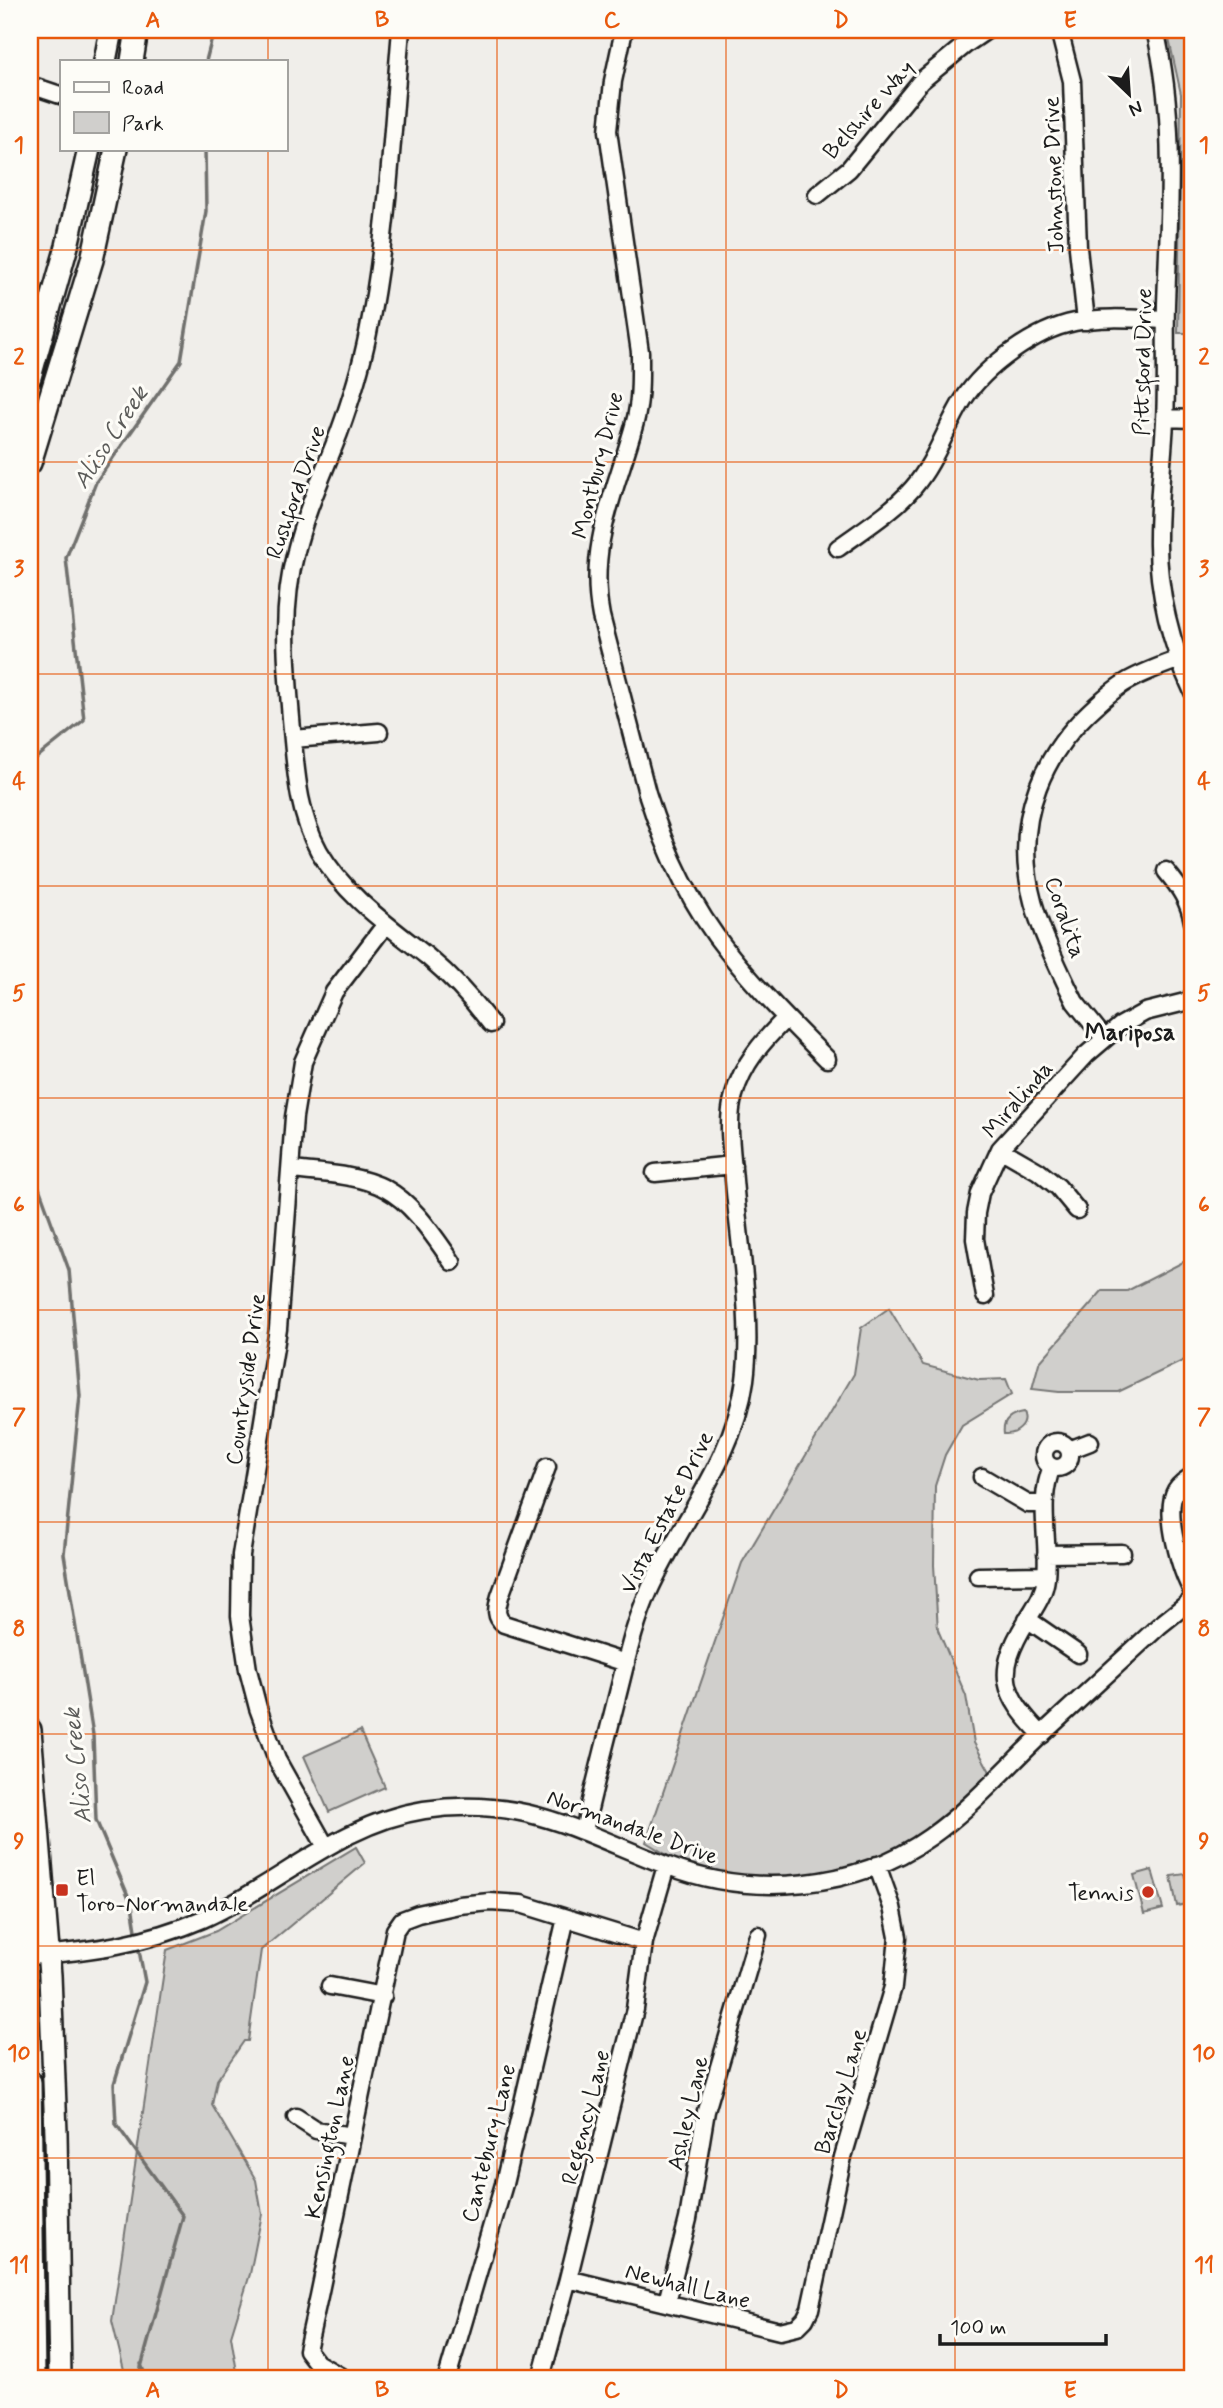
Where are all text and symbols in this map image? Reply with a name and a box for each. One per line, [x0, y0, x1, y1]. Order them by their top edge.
text: A [145, 6, 161, 36]
text: B [375, 6, 390, 36]
text: C [604, 6, 621, 36]
text: D [833, 6, 849, 36]
text: E [1063, 6, 1077, 36]
street label: Belshire Way [817, 54, 922, 166]
legend [60, 60, 287, 150]
north arrow [1094, 60, 1164, 130]
text: Road [122, 74, 164, 102]
text: N [1125, 94, 1147, 122]
street label: Johnstone Drive [1037, 96, 1073, 254]
text: Park [122, 110, 164, 138]
text: 1 [14, 131, 24, 161]
text: 1 [1199, 131, 1209, 161]
street label: Pittsford Drive [1128, 288, 1161, 436]
text: 2 [13, 343, 25, 373]
text: 2 [1198, 343, 1210, 373]
water label: Aliso Creek [67, 379, 157, 495]
street label: Montbury Drive [566, 389, 632, 542]
street label: Rushford Drive [260, 422, 335, 564]
text: 3 [14, 555, 25, 585]
text: 3 [1199, 555, 1210, 585]
text: 4 [12, 767, 26, 797]
text: 4 [1197, 767, 1211, 797]
street label: Coralita [1036, 873, 1092, 963]
text: 5 [12, 979, 26, 1009]
text: 5 [1197, 979, 1211, 1009]
district label: Mariposa [1085, 1018, 1175, 1049]
street label: Miralinda [976, 1055, 1061, 1146]
text: 6 [13, 1191, 25, 1221]
text: 6 [1198, 1191, 1210, 1221]
street label: Countryside Drive [220, 1291, 274, 1467]
text: 7 [12, 1403, 26, 1433]
text: 7 [1197, 1403, 1211, 1433]
street label: Vista Estate Drive [614, 1426, 722, 1599]
text: 8 [13, 1615, 25, 1645]
text: 8 [1198, 1615, 1210, 1645]
water label: Aliso Creek [57, 1704, 100, 1825]
street label: Normandale Drive [542, 1783, 722, 1873]
text: 9 [13, 1827, 25, 1857]
text: 9 [1198, 1827, 1210, 1857]
place label: El Toro-Normandale [76, 1864, 248, 1920]
place label: Tennis [1068, 1879, 1134, 1909]
marker: El Toro-Normandale [54, 1882, 70, 1898]
marker: Tennis [1140, 1884, 1156, 1900]
street label: Barclay Lane [809, 2025, 875, 2158]
text: 10 [7, 2039, 31, 2069]
text: 10 [1192, 2039, 1216, 2069]
street label: Regency Lane [556, 2047, 620, 2189]
street label: Kensington Lane [299, 2053, 365, 2222]
street label: Ashley Lane [661, 2053, 717, 2174]
street label: Cantebury Lane [456, 2061, 524, 2226]
text: 11 [9, 2251, 29, 2281]
text: 11 [1194, 2251, 1214, 2281]
street label: Newhall Lane [622, 2257, 753, 2317]
scale bar [940, 2303, 1106, 2347]
text: 100 m [950, 2314, 1006, 2342]
text: A [145, 2376, 161, 2406]
text: B [375, 2376, 390, 2406]
text: C [604, 2376, 621, 2406]
text: D [833, 2376, 849, 2406]
text: E [1063, 2376, 1077, 2406]

